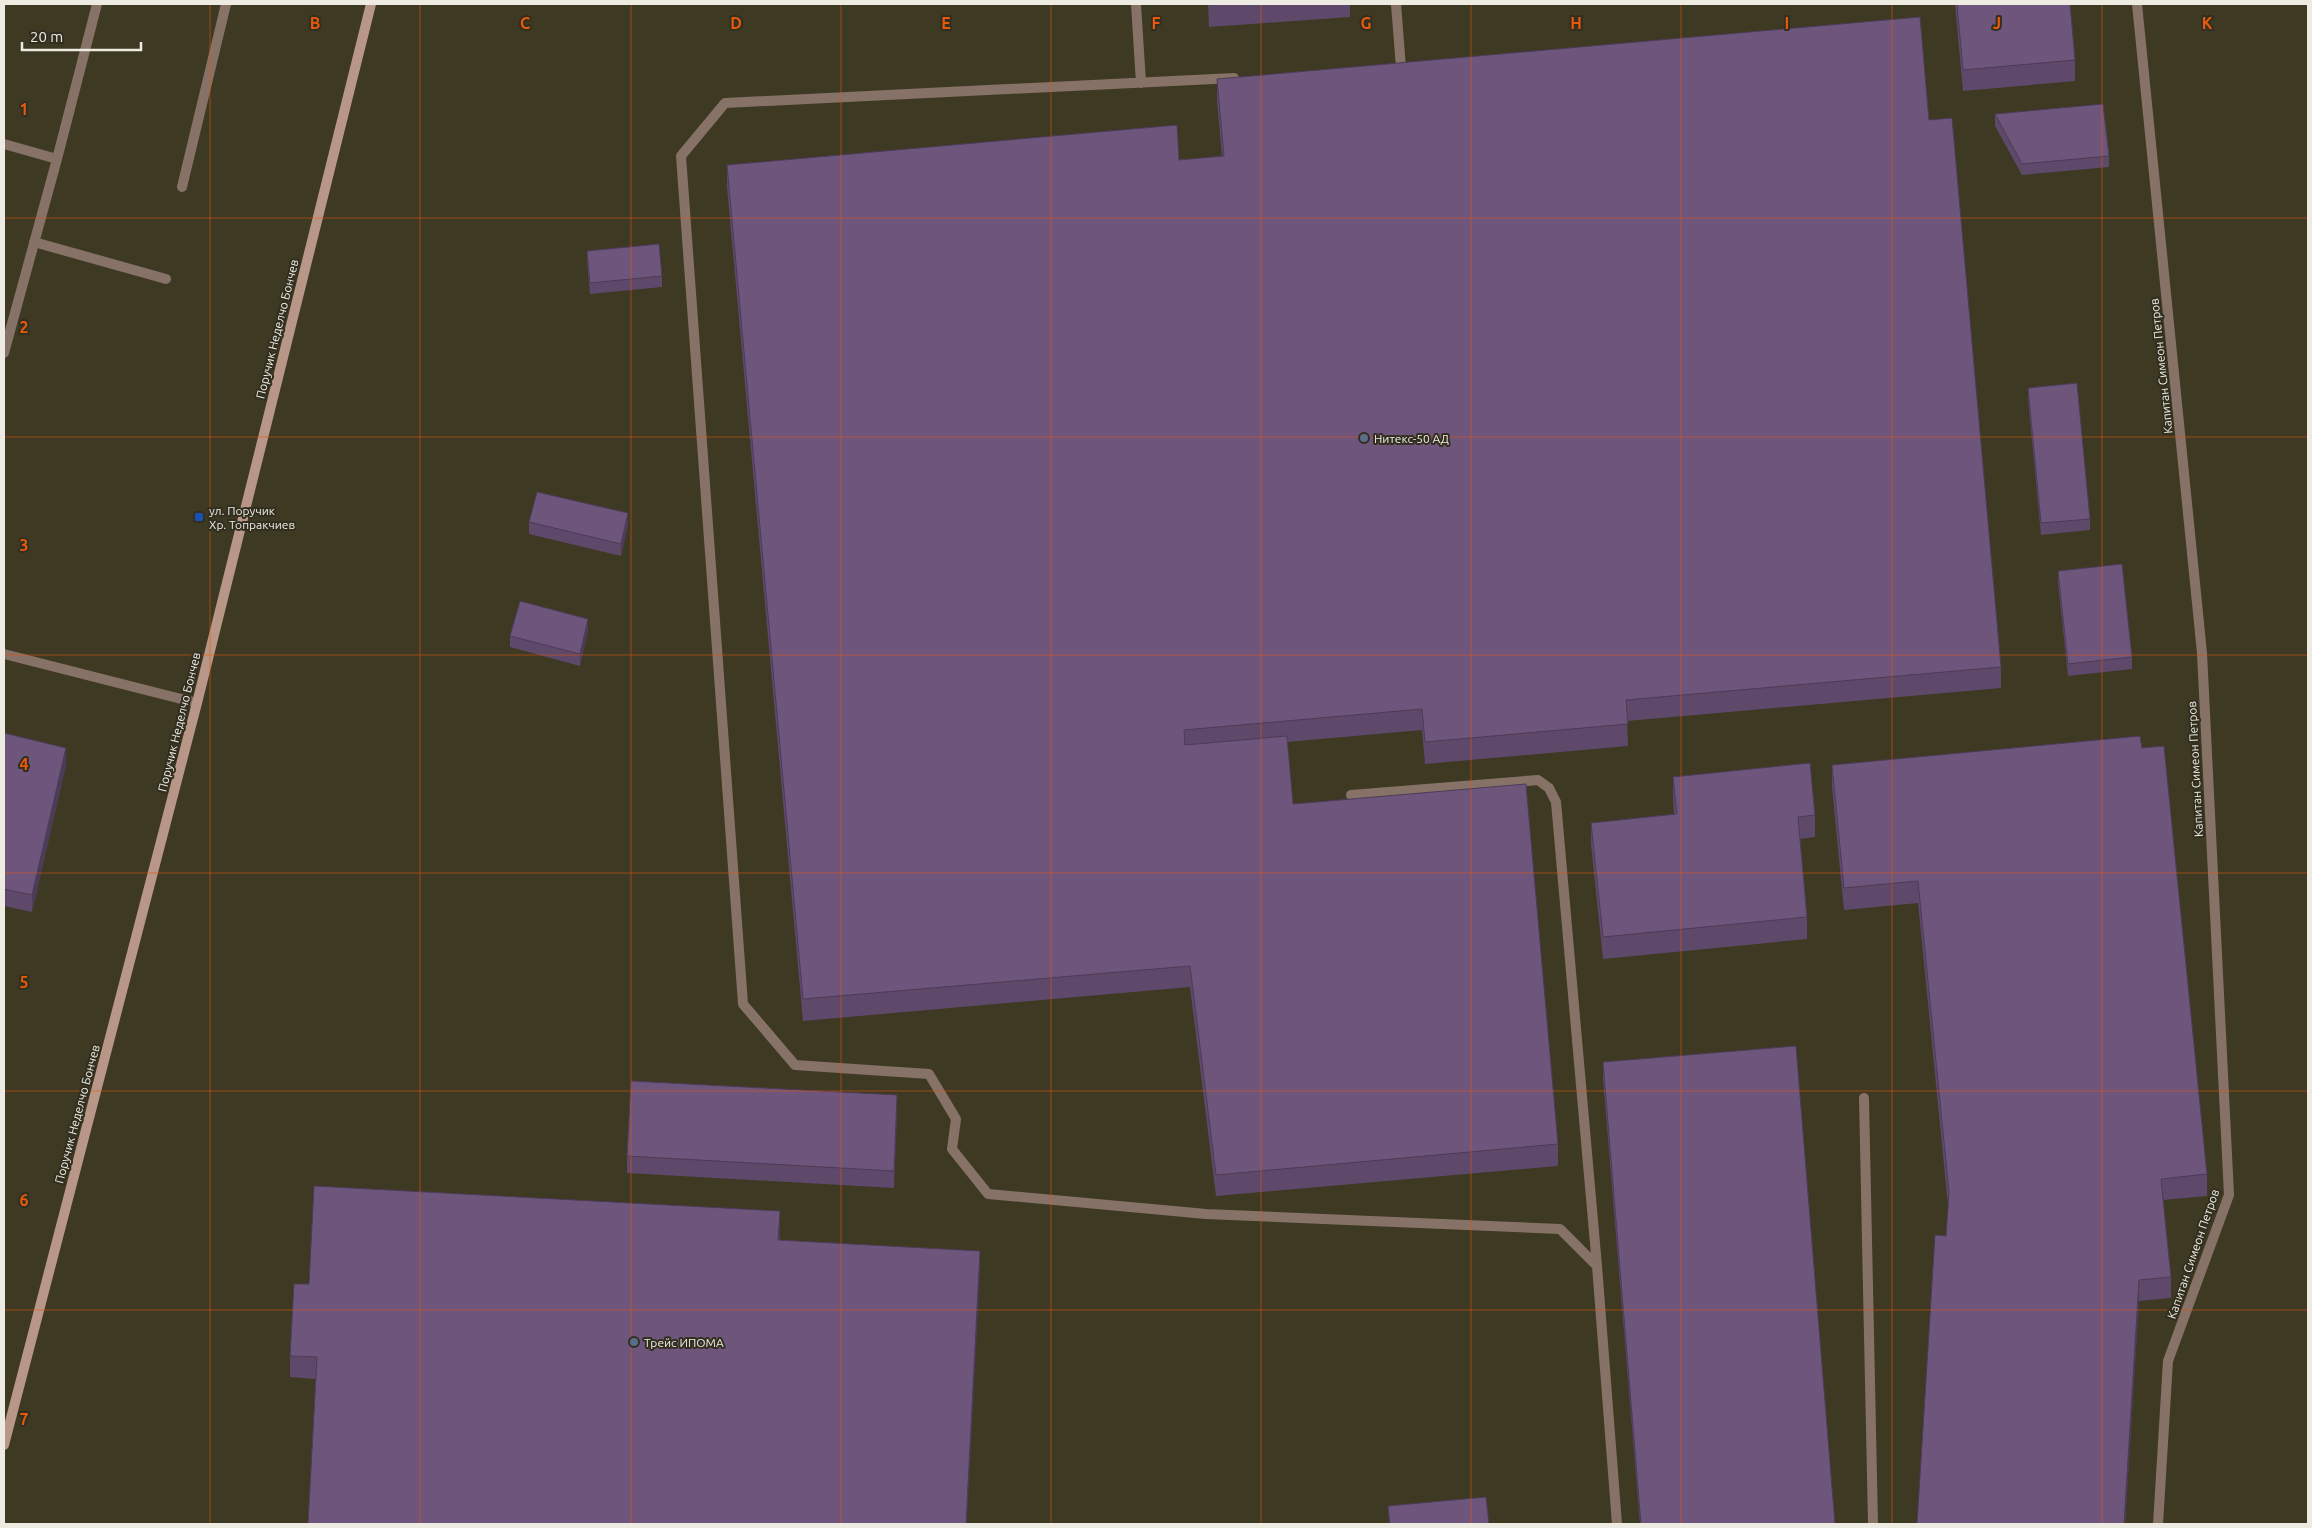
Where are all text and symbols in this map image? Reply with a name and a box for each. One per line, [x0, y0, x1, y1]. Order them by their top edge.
text: B [310, 14, 320, 32]
text: C [520, 14, 530, 32]
text: D [730, 14, 742, 32]
text: E [941, 14, 951, 32]
text: F [1152, 14, 1161, 32]
text: G [1360, 14, 1372, 32]
text: H [1570, 14, 1582, 32]
text: I [1785, 14, 1789, 32]
text: J [1993, 14, 2001, 32]
text: K [2202, 14, 2213, 32]
scale bar [22, 20, 141, 52]
text: 20 m [30, 28, 63, 45]
text: 1 [19, 100, 29, 118]
street label: Поручик Неделчо Бончев [253, 258, 301, 400]
street label: Капитан Симеон Петров [2147, 298, 2175, 434]
text: 2 [19, 318, 29, 336]
marker: Нитекс-50 АД [1358, 432, 1370, 444]
place label: Нитекс-50 АД [1374, 432, 1449, 445]
place label: ул. Поручик Хр. Топракчиев [209, 504, 295, 531]
marker: ул. Поручик Хр. Топракчиев [193, 511, 205, 523]
text: 3 [19, 536, 29, 554]
street label: Поручик Неделчо Бончев [155, 651, 203, 793]
street label: Капитан Симеон Петров [2185, 701, 2205, 837]
text: 4 [19, 755, 29, 773]
text: 5 [19, 973, 29, 991]
street label: Поручик Неделчо Бончев [52, 1043, 102, 1185]
street label: Капитан Симеон Петров [2165, 1187, 2221, 1321]
text: 6 [19, 1191, 29, 1209]
marker: Трейс ИПОМА [628, 1336, 640, 1348]
place label: Трейс ИПОМА [644, 1336, 724, 1349]
text: 7 [19, 1410, 29, 1428]

